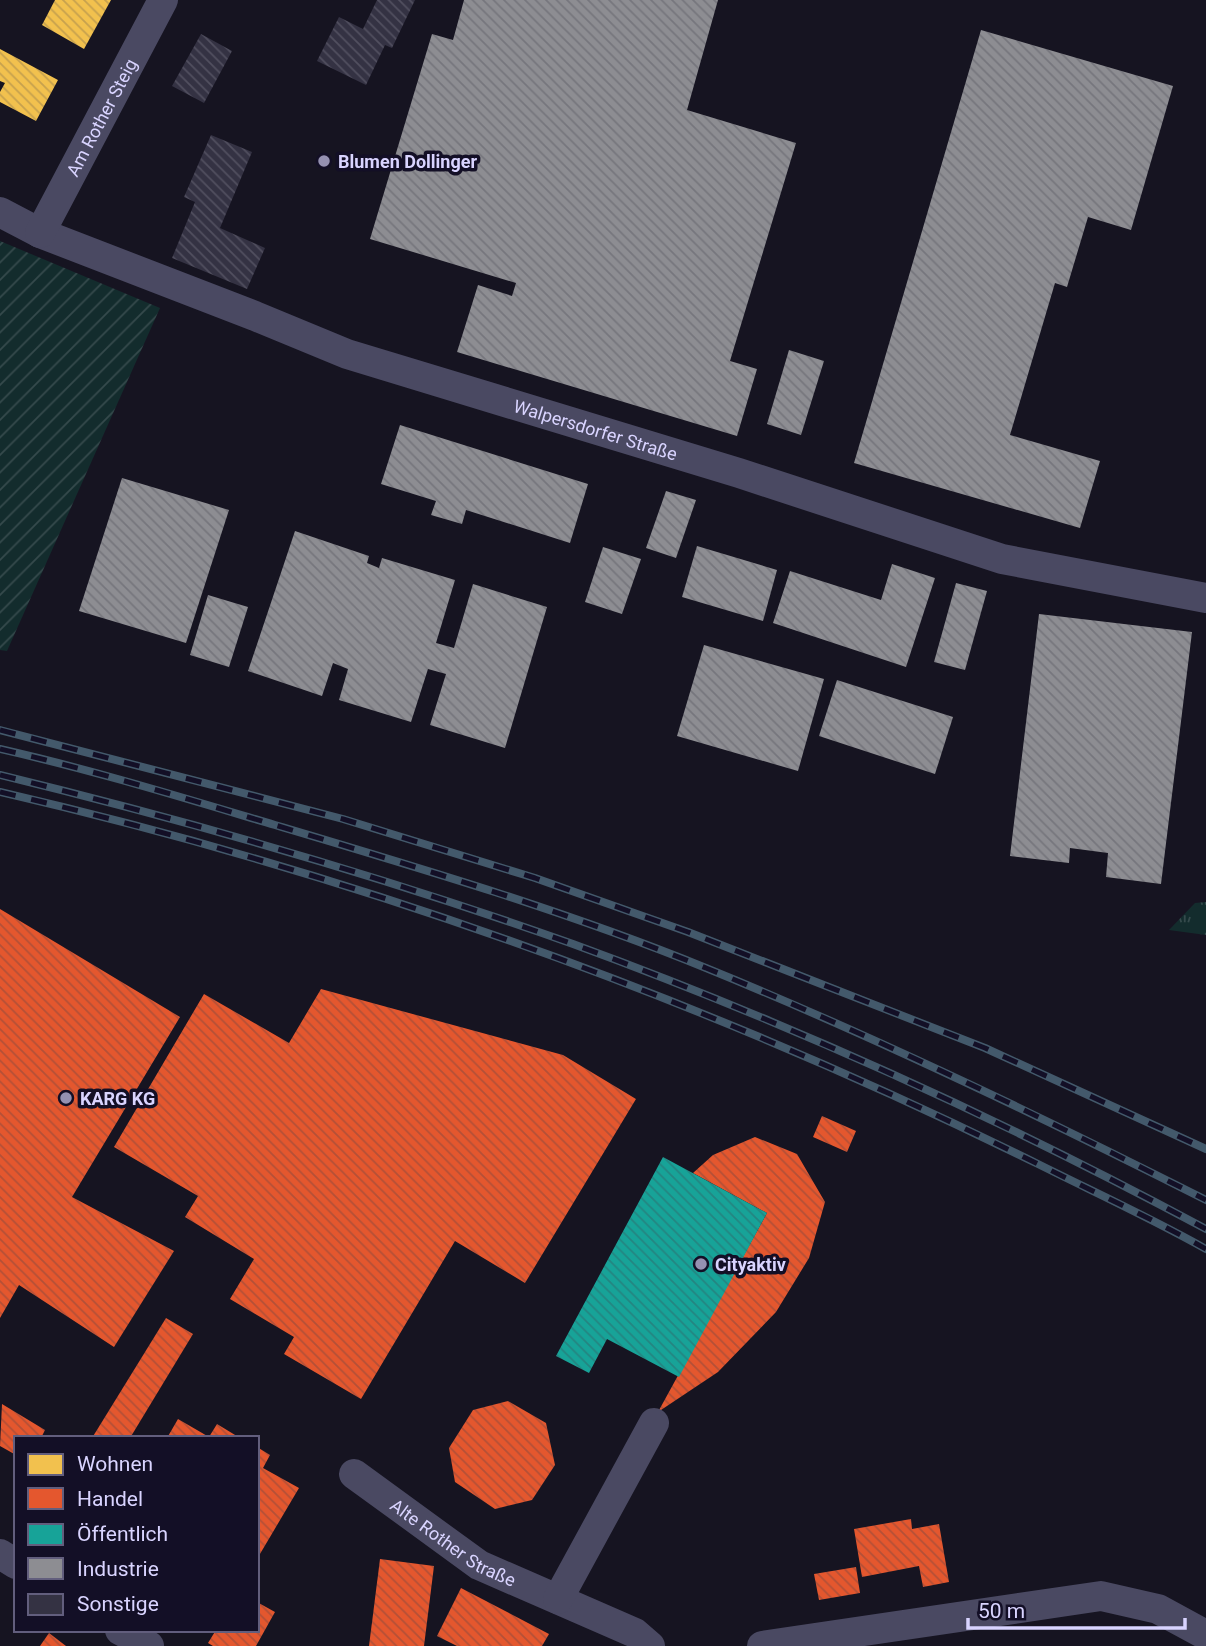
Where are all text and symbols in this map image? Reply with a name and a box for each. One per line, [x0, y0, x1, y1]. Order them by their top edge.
street label: Am Rother Steig [62, 55, 141, 180]
place label: Blumen Dollinger [338, 151, 477, 172]
marker: Blumen Dollinger [316, 153, 332, 169]
street label: Walpersdorfer Straße [511, 395, 680, 464]
place label: KARG KG [80, 1088, 155, 1109]
marker: KARG KG [58, 1090, 74, 1106]
place label: Cityaktiv [715, 1254, 786, 1275]
marker: Cityaktiv [693, 1256, 709, 1272]
legend [14, 1436, 259, 1632]
text: Wohnen [77, 1452, 153, 1476]
text: Handel [77, 1487, 143, 1511]
street label: Alte Rother Straße [387, 1494, 519, 1590]
text: Öffentlich [77, 1522, 168, 1546]
text: Industrie [77, 1557, 159, 1581]
scale bar [968, 1586, 1185, 1630]
text: Sonstige [77, 1592, 159, 1616]
text: 50 m [978, 1599, 1025, 1623]

